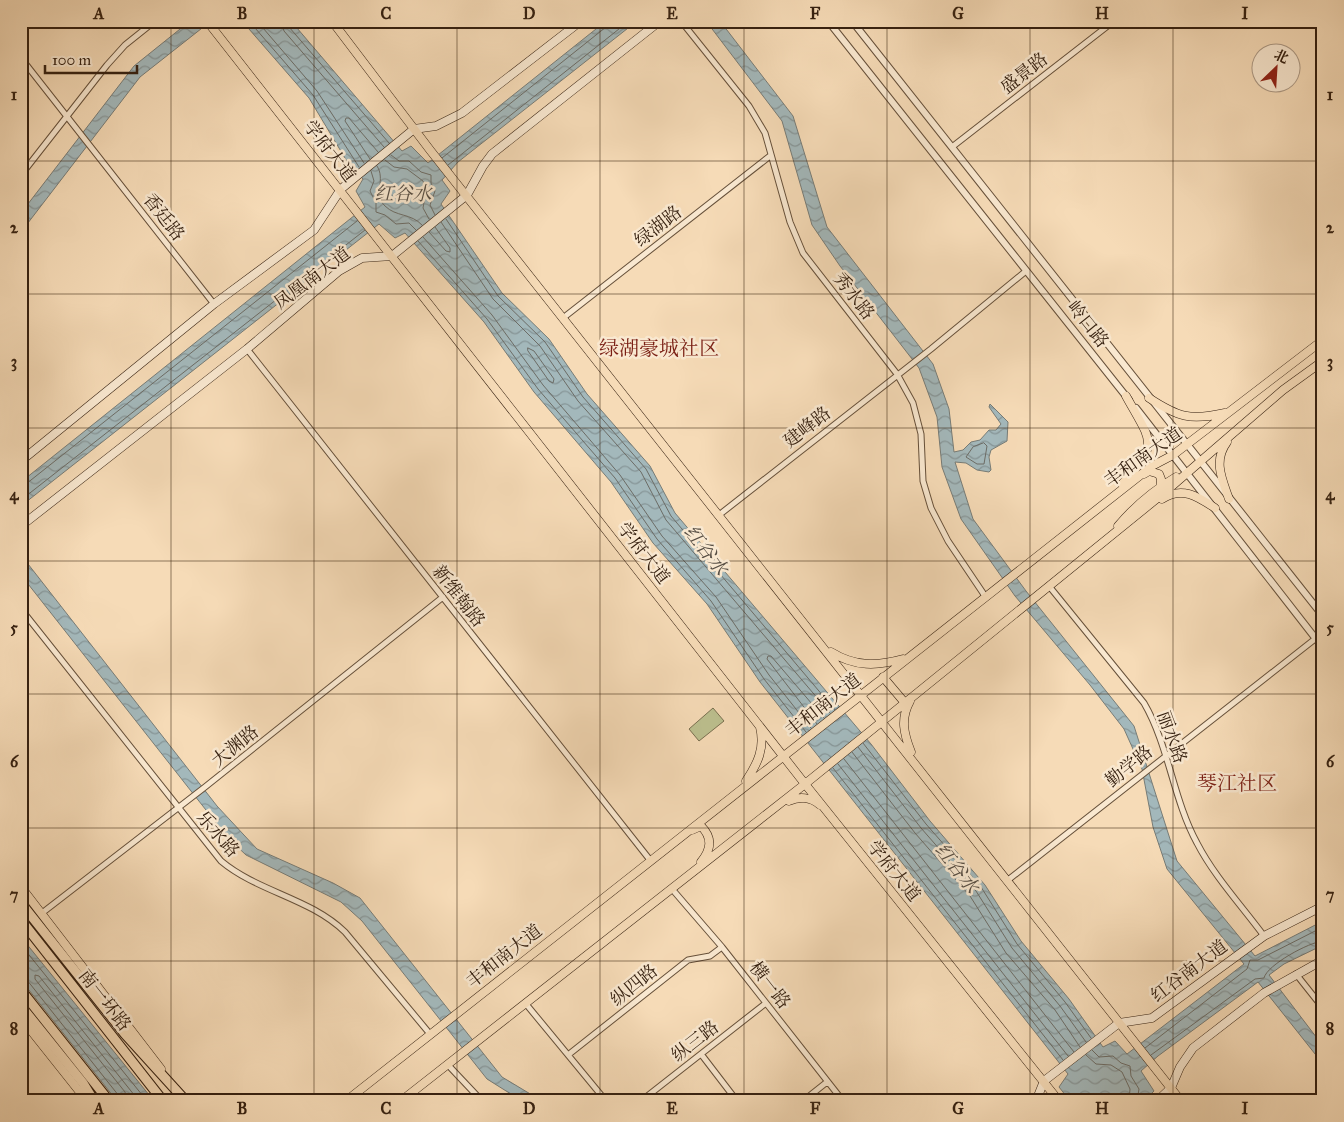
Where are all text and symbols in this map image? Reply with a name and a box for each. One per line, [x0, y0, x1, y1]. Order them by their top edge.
text: A [93, 4, 105, 23]
text: B [237, 4, 247, 23]
text: C [381, 4, 392, 23]
text: D [523, 4, 536, 23]
text: E [666, 4, 678, 23]
text: F [810, 4, 821, 23]
text: G [952, 4, 964, 23]
text: H [1095, 4, 1109, 23]
text: I [1242, 4, 1249, 23]
scale bar [45, 42, 138, 74]
north arrow [1252, 42, 1302, 92]
text: 北 [1271, 46, 1291, 67]
street label: 盛景路 [996, 48, 1052, 98]
text: 100 m [52, 51, 92, 69]
text: 1 [11, 85, 18, 104]
text: 1 [1327, 85, 1334, 104]
street label: 学府大道 [299, 116, 361, 186]
water label: 红谷水 [374, 182, 433, 205]
street label: 香廷路 [139, 189, 189, 245]
street label: 绿湖路 [630, 201, 686, 251]
text: 2 [10, 218, 19, 237]
text: 2 [1326, 218, 1335, 237]
street label: 凤凰南大道 [269, 242, 355, 314]
street label: 秀水路 [829, 268, 879, 324]
street label: 岭口路 [1062, 296, 1114, 352]
district label: 绿湖豪城社区 [599, 336, 719, 360]
text: 3 [11, 352, 17, 372]
text: 3 [1327, 352, 1333, 372]
street label: 建峰路 [779, 402, 835, 452]
street label: 丰和南大道 [1100, 422, 1186, 492]
text: 4 [10, 485, 20, 505]
text: 4 [1326, 485, 1336, 505]
street label: 学府大道 [613, 518, 675, 588]
water label: 红谷水 [679, 520, 734, 581]
street label: 新维翰路 [428, 561, 490, 631]
text: 5 [10, 618, 18, 637]
text: 5 [1326, 618, 1334, 637]
street label: 丰和南大道 [781, 669, 865, 741]
street label: 丽水路 [1152, 708, 1192, 766]
street label: 大渊路 [207, 720, 263, 772]
street label: 勤学路 [1101, 740, 1157, 792]
text: 6 [10, 752, 19, 771]
text: 6 [1326, 752, 1335, 771]
district label: 琴江社区 [1197, 771, 1277, 795]
street label: 乐水路 [192, 806, 244, 862]
street label: 学府大道 [863, 836, 925, 906]
water label: 红谷水 [930, 838, 985, 899]
text: 7 [10, 885, 19, 904]
text: 7 [1326, 885, 1335, 904]
street label: 丰和南大道 [462, 920, 546, 992]
street label: 红谷南大道 [1146, 935, 1232, 1007]
street label: 横一路 [745, 957, 795, 1013]
street label: 纵四路 [606, 959, 662, 1011]
street label: 南一环路 [74, 965, 136, 1035]
street label: 纵三路 [667, 1016, 723, 1066]
text: 8 [10, 1019, 18, 1038]
text: 8 [1326, 1019, 1334, 1038]
text: A [93, 1099, 105, 1118]
text: B [237, 1099, 247, 1118]
text: C [381, 1099, 392, 1118]
text: D [523, 1099, 536, 1118]
text: E [666, 1099, 678, 1118]
text: F [810, 1099, 821, 1118]
text: G [952, 1099, 964, 1118]
text: H [1095, 1099, 1109, 1118]
text: I [1242, 1099, 1249, 1118]

